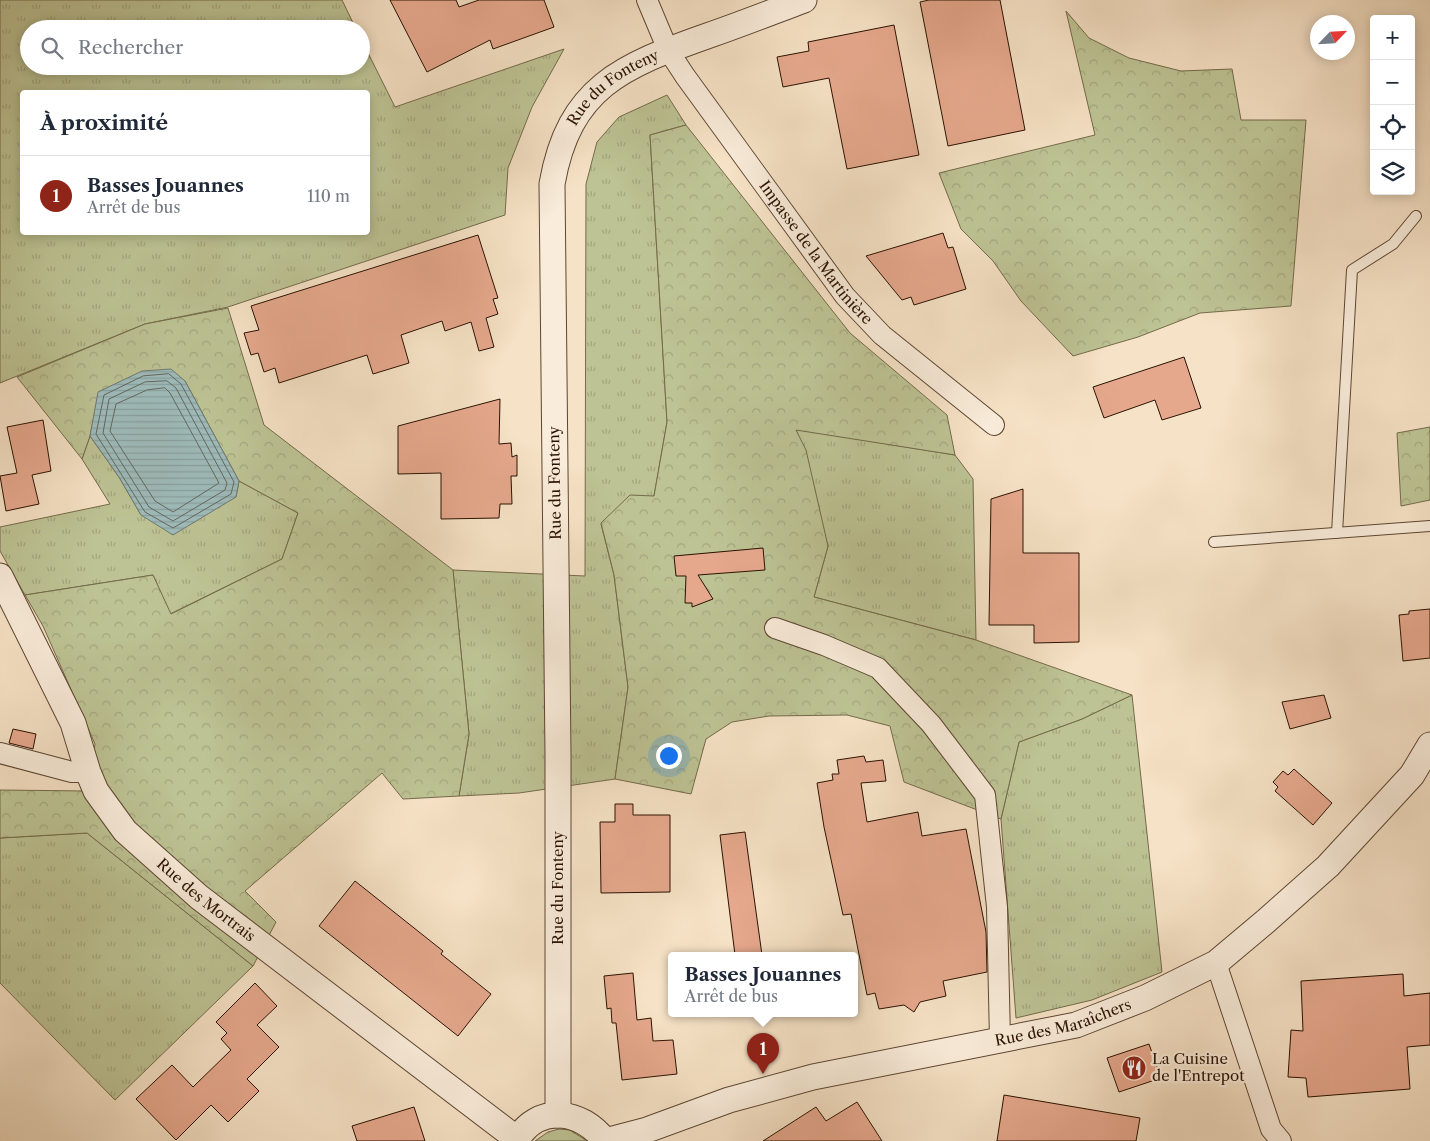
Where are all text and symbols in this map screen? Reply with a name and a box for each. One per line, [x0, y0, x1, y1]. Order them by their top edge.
north arrow [1310, 15, 1355, 60]
map controls [1370, 15, 1415, 195]
button: + [1370, 15, 1415, 60]
search box [20, 20, 370, 75]
icon: search [38, 34, 66, 62]
text: Rechercher [78, 36, 183, 59]
street label: Rue du Fonteny [563, 45, 662, 129]
button: − [1370, 60, 1415, 105]
button: locate [1370, 105, 1415, 150]
text: À proximité [40, 110, 168, 135]
button: layers [1370, 150, 1415, 195]
text: Basses Jouannes [87, 174, 244, 197]
street label: Impasse de la Martinière [755, 177, 877, 328]
text: 1 [52, 186, 60, 206]
text: 110 m [307, 186, 350, 206]
text: Arrêt de bus [87, 197, 180, 217]
street label: Rue du Fonteny [544, 425, 565, 540]
your location [656, 743, 682, 769]
street label: Rue du Fonteny [548, 830, 567, 945]
street label: Rue des Mortrais [153, 854, 259, 946]
popup [668, 952, 858, 1017]
text: Basses Jouannes [685, 963, 841, 986]
text: Arrêt de bus [685, 986, 778, 1006]
street label: Rue des Maraîchers [993, 994, 1134, 1050]
pin: 1 [747, 1033, 779, 1074]
place label: La Cuisine de l'Entrepot [1152, 1049, 1245, 1085]
restaurant icon: La Cuisine de l'Entrepot [1121, 1055, 1147, 1081]

